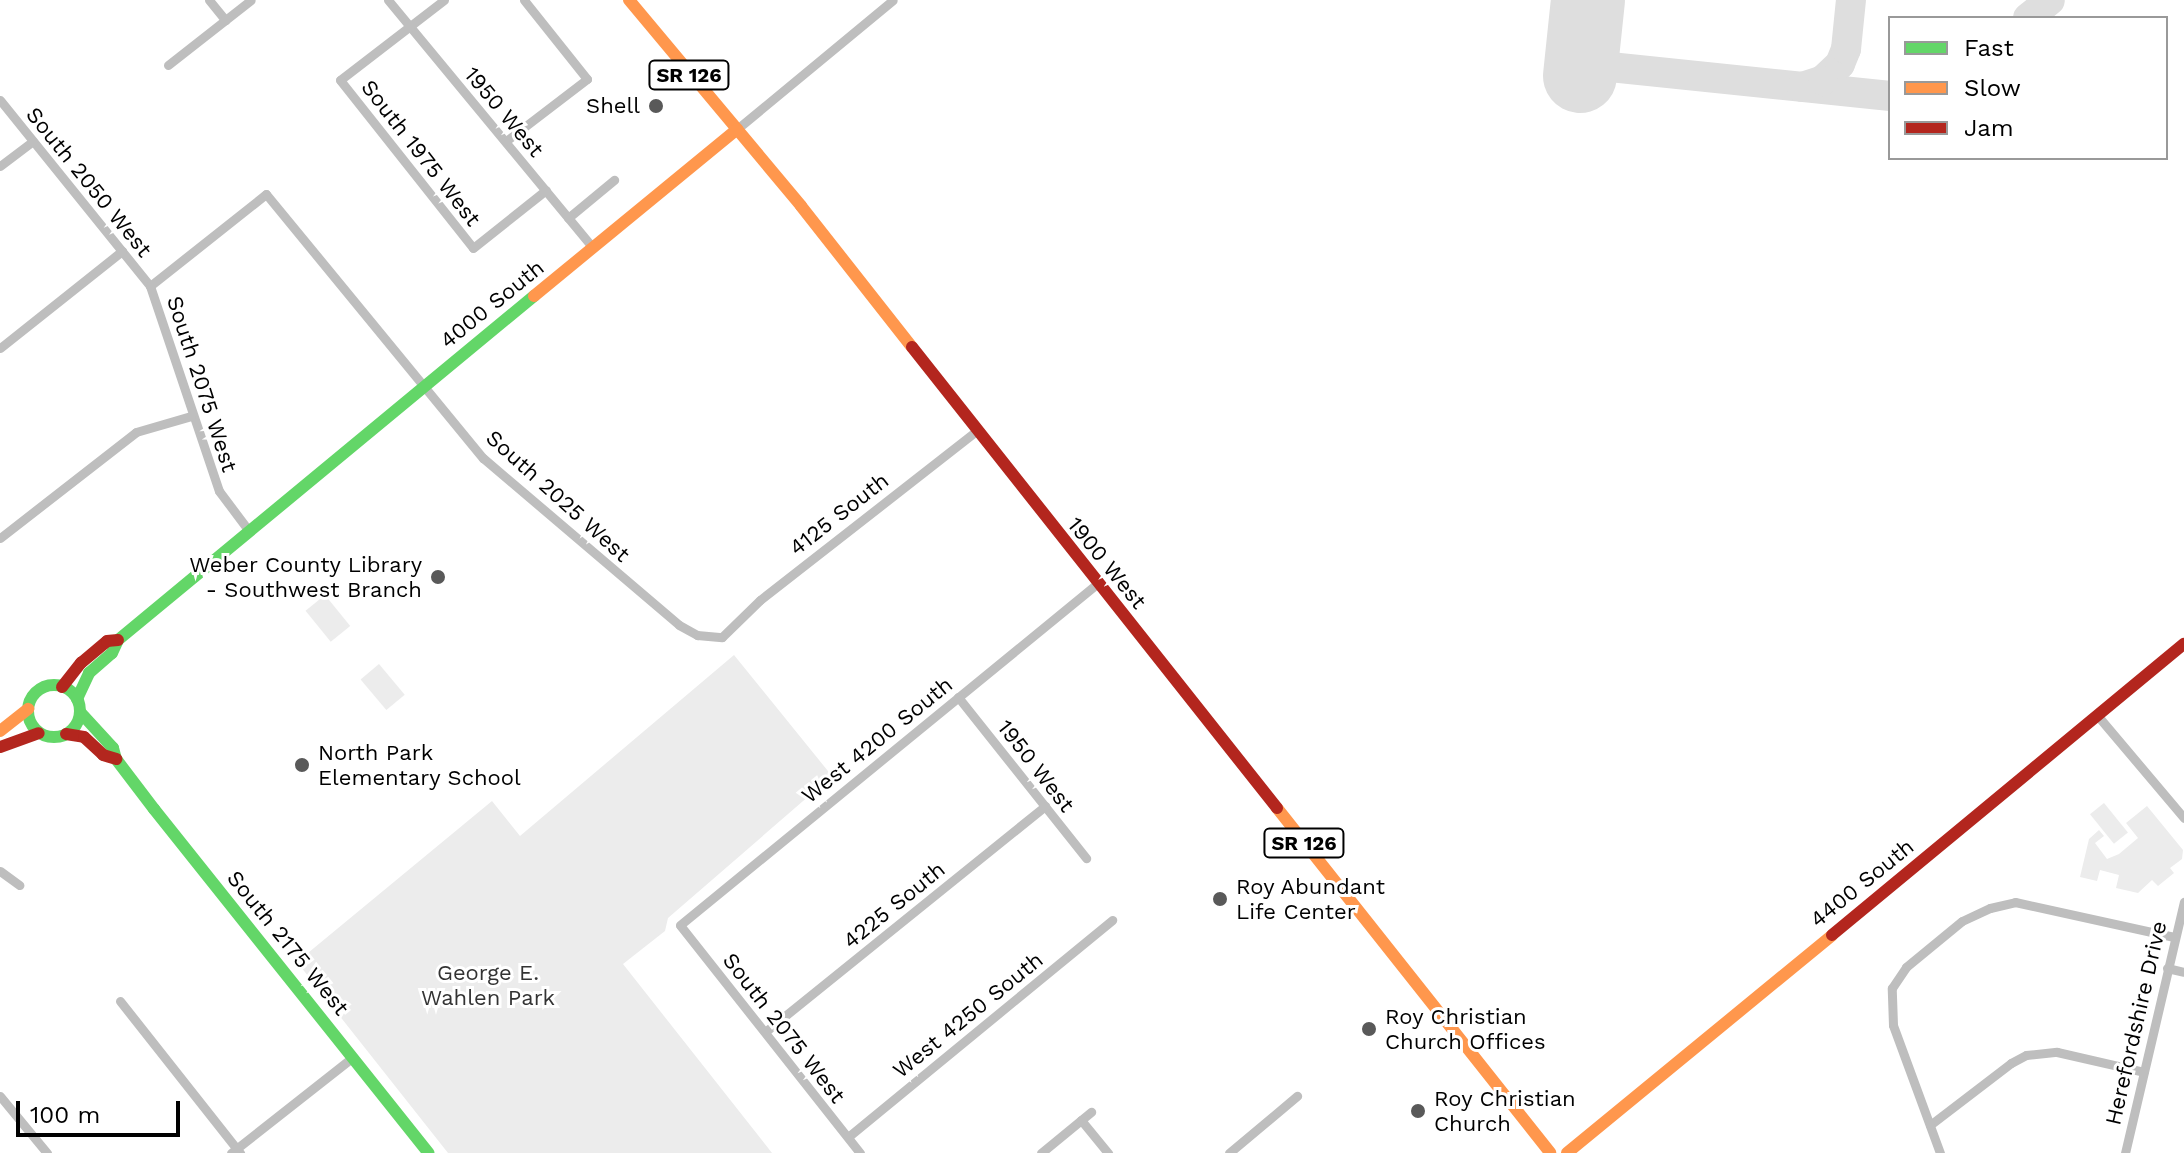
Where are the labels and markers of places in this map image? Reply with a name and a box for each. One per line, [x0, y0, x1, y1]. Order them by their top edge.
place label: Shell [586, 93, 640, 119]
marker: Shell [647, 97, 665, 115]
place label: Weber County Library - Southwest Branch [188, 551, 422, 602]
marker: Weber County Library - Southwest Branch [429, 568, 447, 586]
place label: North Park Elementary School [318, 739, 521, 790]
marker: North Park Elementary School [293, 756, 311, 774]
place label: Roy Abundant Life Center [1236, 873, 1386, 924]
marker: Roy Abundant Life Center [1211, 890, 1229, 908]
place label: Roy Christian Church Offices [1385, 1003, 1546, 1054]
marker: Roy Christian Church Offices [1360, 1020, 1378, 1038]
place label: Roy Christian Church [1434, 1085, 1576, 1136]
marker: Roy Christian Church [1409, 1102, 1427, 1120]

